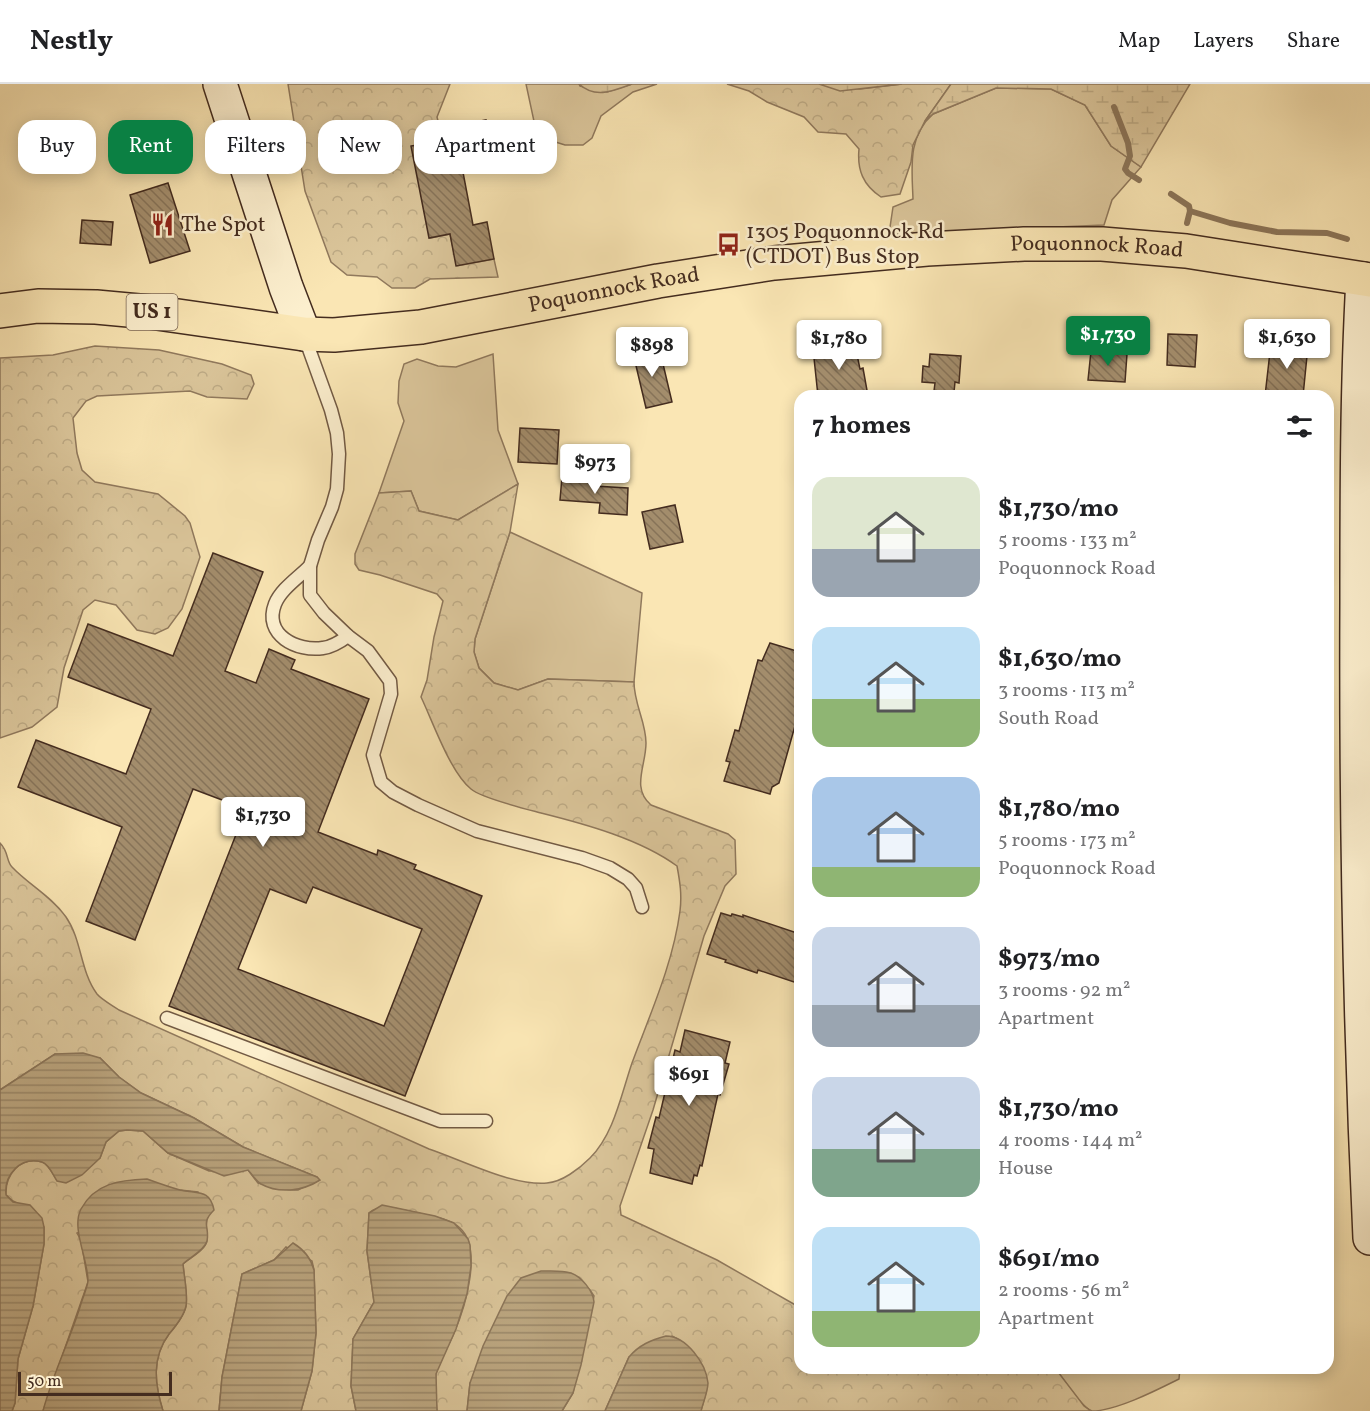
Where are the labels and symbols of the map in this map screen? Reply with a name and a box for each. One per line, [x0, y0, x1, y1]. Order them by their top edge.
place label: The Spot [181, 210, 266, 241]
restaurant icon: The Spot [150, 212, 176, 238]
place label: 1305 Poquonnock Rd (CTDOT) Bus Stop [746, 217, 944, 273]
street label: Poquonnock Road [1009, 228, 1185, 266]
bus stop icon: 1305 Poquonnock Rd (CTDOT) Bus Stop [715, 232, 741, 258]
street label: Poquonnock Road [526, 259, 702, 321]
road number: US 1 [126, 294, 178, 330]
pin: $1,730 [1059, 316, 1157, 367]
pin: $1,630 [1238, 319, 1336, 370]
pin: $1,780 [790, 320, 888, 371]
pin: $898 [616, 327, 688, 378]
pin: $973 [559, 444, 631, 495]
pin: $1,730 [214, 797, 312, 848]
pin: $691 [653, 1056, 725, 1107]
scale bar [18, 1369, 172, 1396]

